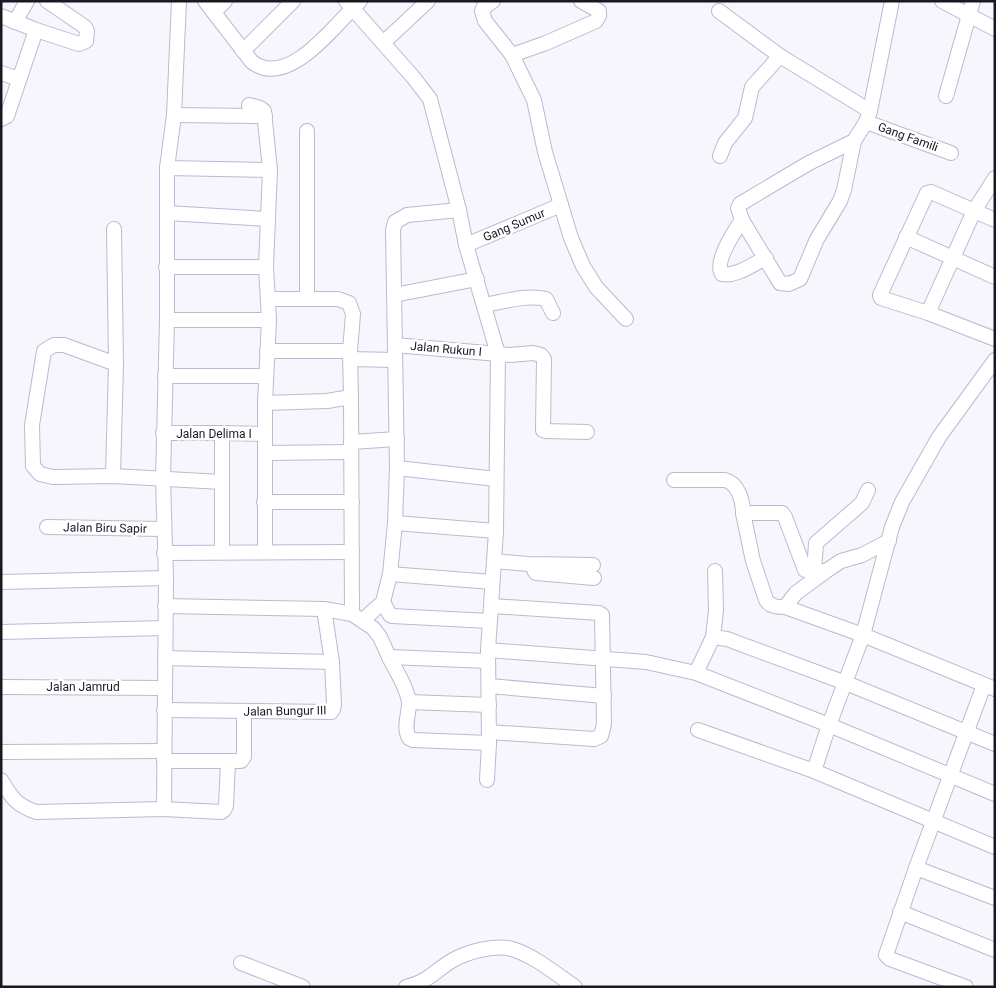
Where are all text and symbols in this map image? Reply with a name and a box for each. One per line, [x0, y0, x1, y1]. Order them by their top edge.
street label: Gang Famili [876, 120, 940, 154]
street label: Gang Sumur [481, 206, 547, 244]
street label: Jalan Rukun I [410, 339, 482, 359]
street label: Jalan Delima I [176, 427, 252, 441]
street label: Jalan Biru Sapir [63, 520, 147, 536]
street label: Jalan Jamrud [46, 680, 120, 694]
street label: Jalan Bungur III [243, 703, 327, 719]

